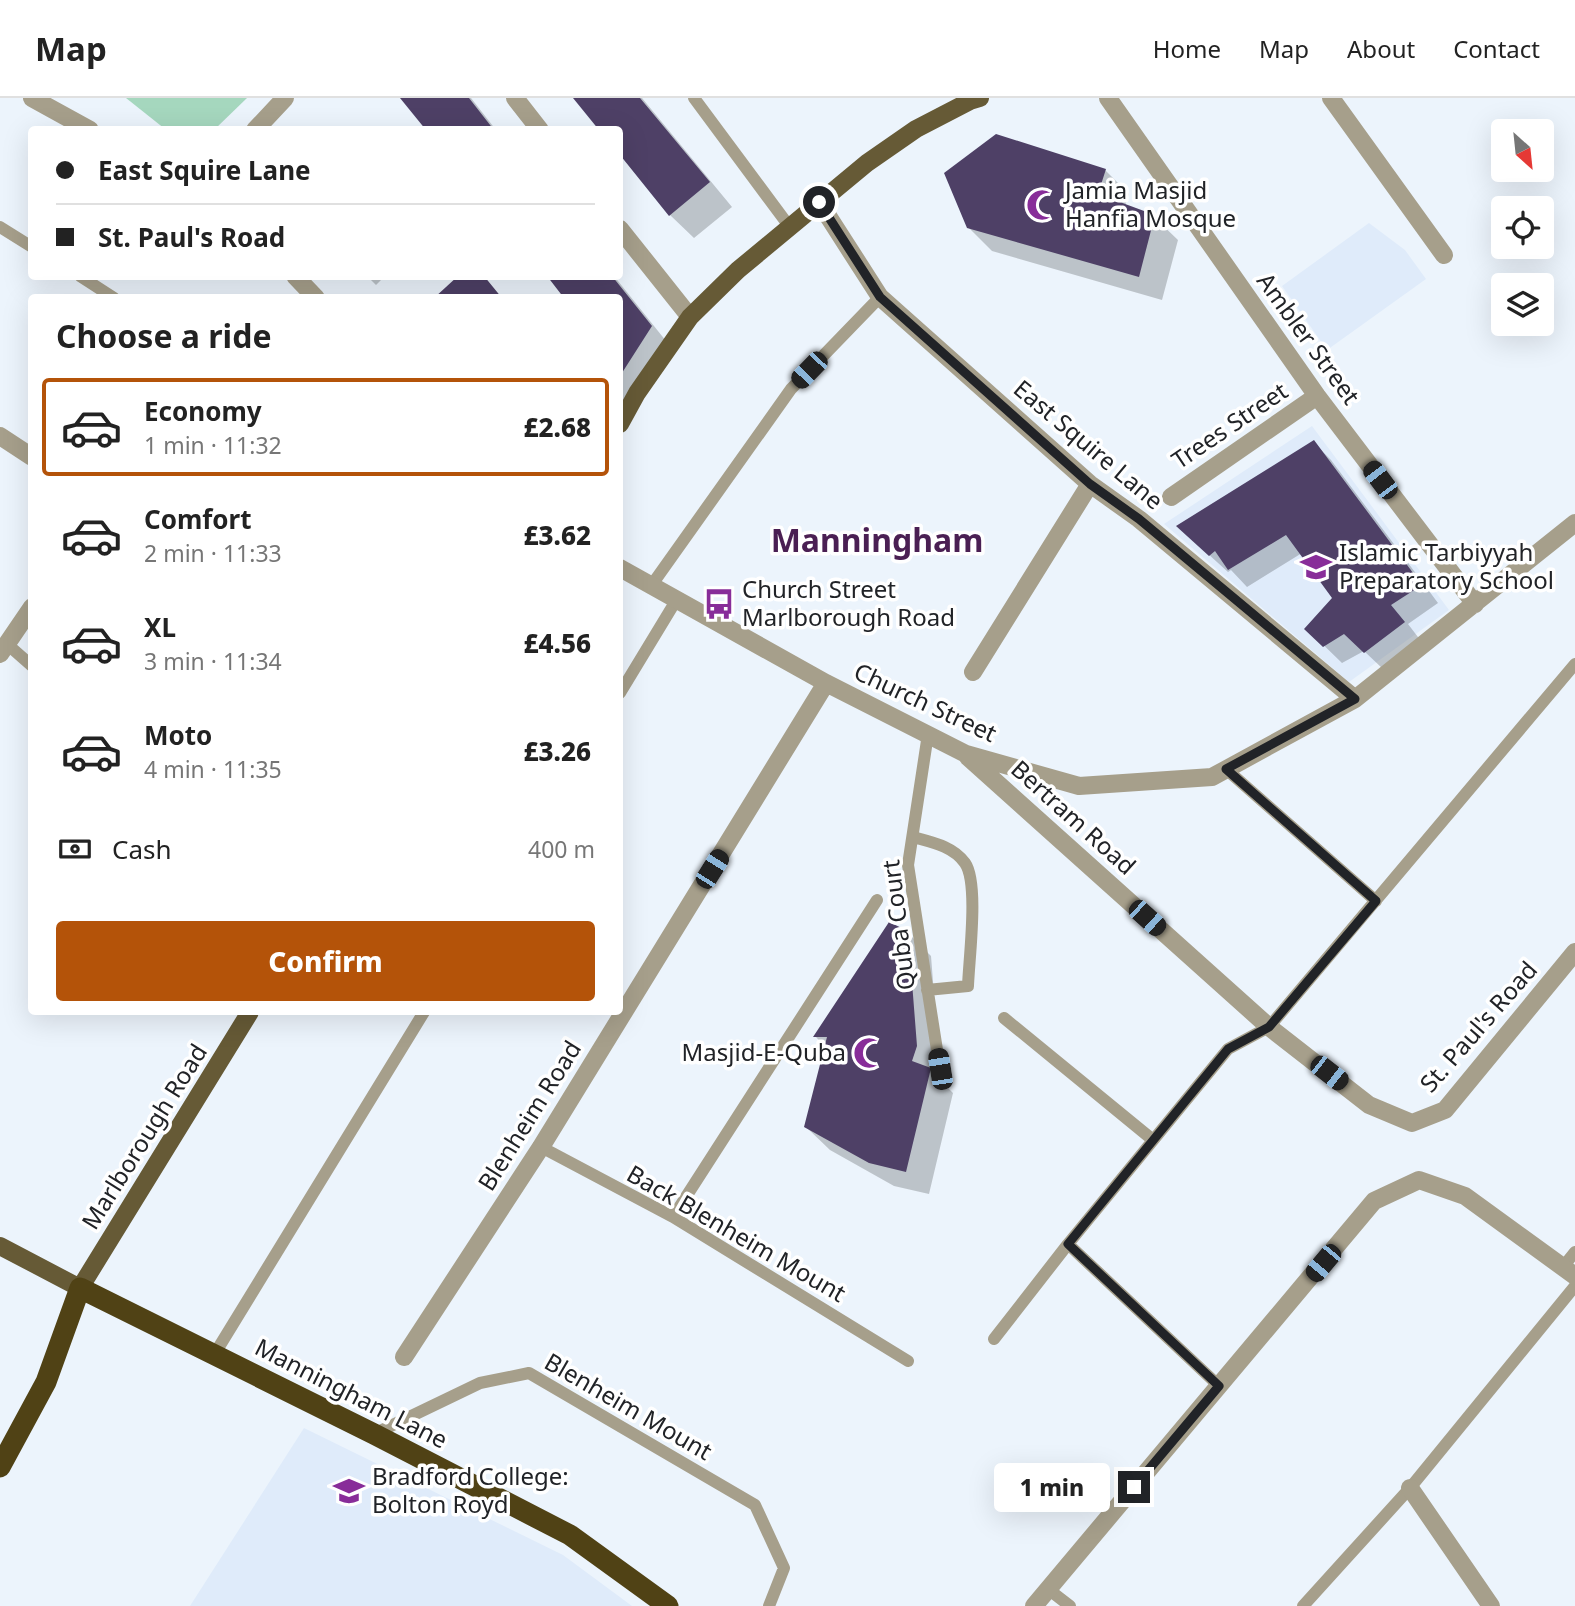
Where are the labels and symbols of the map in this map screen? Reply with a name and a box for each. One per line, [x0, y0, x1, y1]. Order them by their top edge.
north arrow [1491, 119, 1554, 182]
place label: Jamia Masjid Hanfia Mosque [1063, 173, 1236, 234]
route start [803, 186, 835, 218]
mosque icon: Jamia Masjid Hanfia Mosque [1025, 188, 1059, 222]
street label: Ambler Street [1250, 266, 1368, 411]
car [787, 348, 832, 392]
street label: East Squire Lane [1007, 371, 1171, 516]
street label: Trees Street [1165, 374, 1294, 476]
car [1359, 457, 1402, 503]
district label: Manningham [771, 518, 983, 561]
place label: Islamic Tarbiyyah Preparatory School [1339, 535, 1554, 596]
school or university icon: Islamic Tarbiyyah Preparatory School [1299, 550, 1333, 584]
place label: Church Street Marlborough Road [742, 572, 955, 633]
bus stop icon: Church Street Marlborough Road [702, 587, 736, 621]
street label: Church Street [849, 654, 1003, 749]
street label: Bertram Road [1005, 752, 1143, 882]
car [692, 846, 733, 892]
street label: Quba Court [873, 858, 922, 992]
car [1125, 896, 1170, 940]
street label: St. Paul's Road [1412, 953, 1544, 1099]
street label: Blenheim Road [469, 1034, 588, 1196]
place label: Masjid-E-Quba [682, 1035, 846, 1068]
mosque icon: Masjid-E-Quba [852, 1036, 886, 1070]
street label: Marlborough Road [73, 1037, 214, 1235]
car [927, 1047, 954, 1091]
car [1306, 1052, 1353, 1094]
street label: Back Blenheim Mount [621, 1156, 853, 1309]
car [1302, 1240, 1345, 1286]
street label: Manningham Lane [250, 1330, 454, 1456]
street label: Blenheim Mount [539, 1344, 719, 1467]
place label: Bradford College: Bolton Royd [372, 1459, 569, 1520]
callout: 1 min [994, 1462, 1110, 1512]
route end [1118, 1471, 1150, 1503]
school or university icon: Bradford College: Bolton Royd [332, 1474, 366, 1508]

